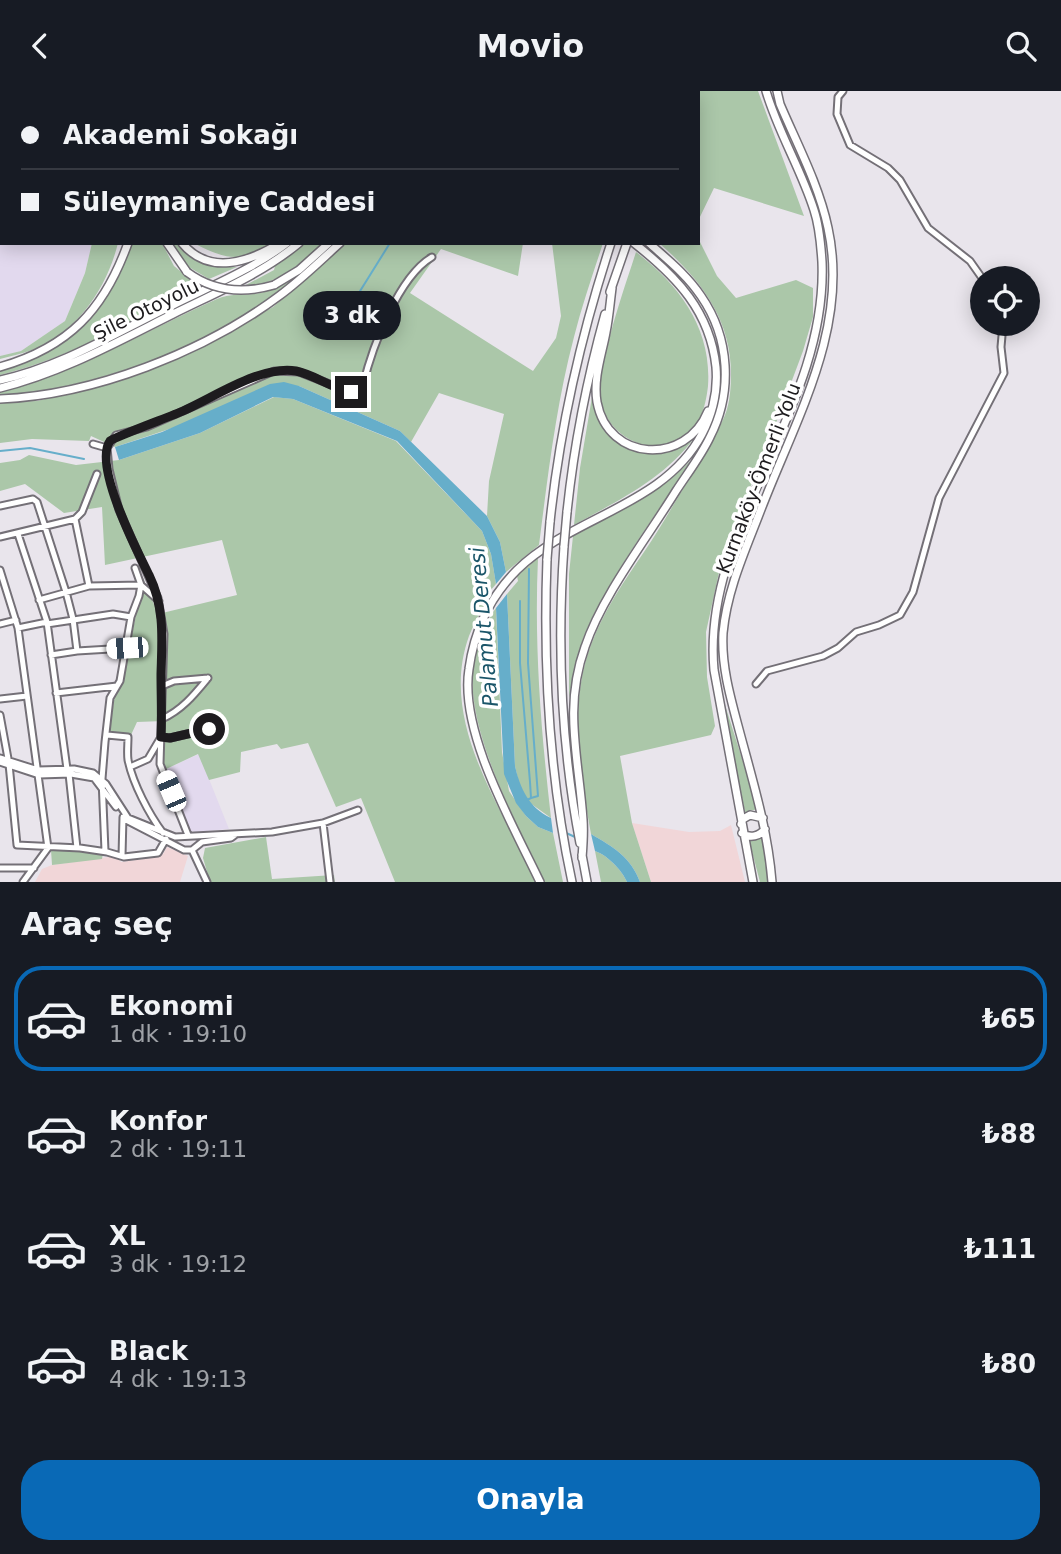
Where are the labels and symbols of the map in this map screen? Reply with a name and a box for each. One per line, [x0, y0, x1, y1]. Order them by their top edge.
street label: Şile Otoyolu [90, 274, 202, 344]
callout: 3 dk [302, 291, 400, 339]
route end [335, 376, 367, 408]
street label: Kurnaköy-Ömerli Yolu [711, 380, 805, 576]
water label: Palamut Deresi [465, 546, 503, 708]
car [106, 636, 149, 660]
route start [193, 713, 225, 745]
car [154, 768, 189, 814]

